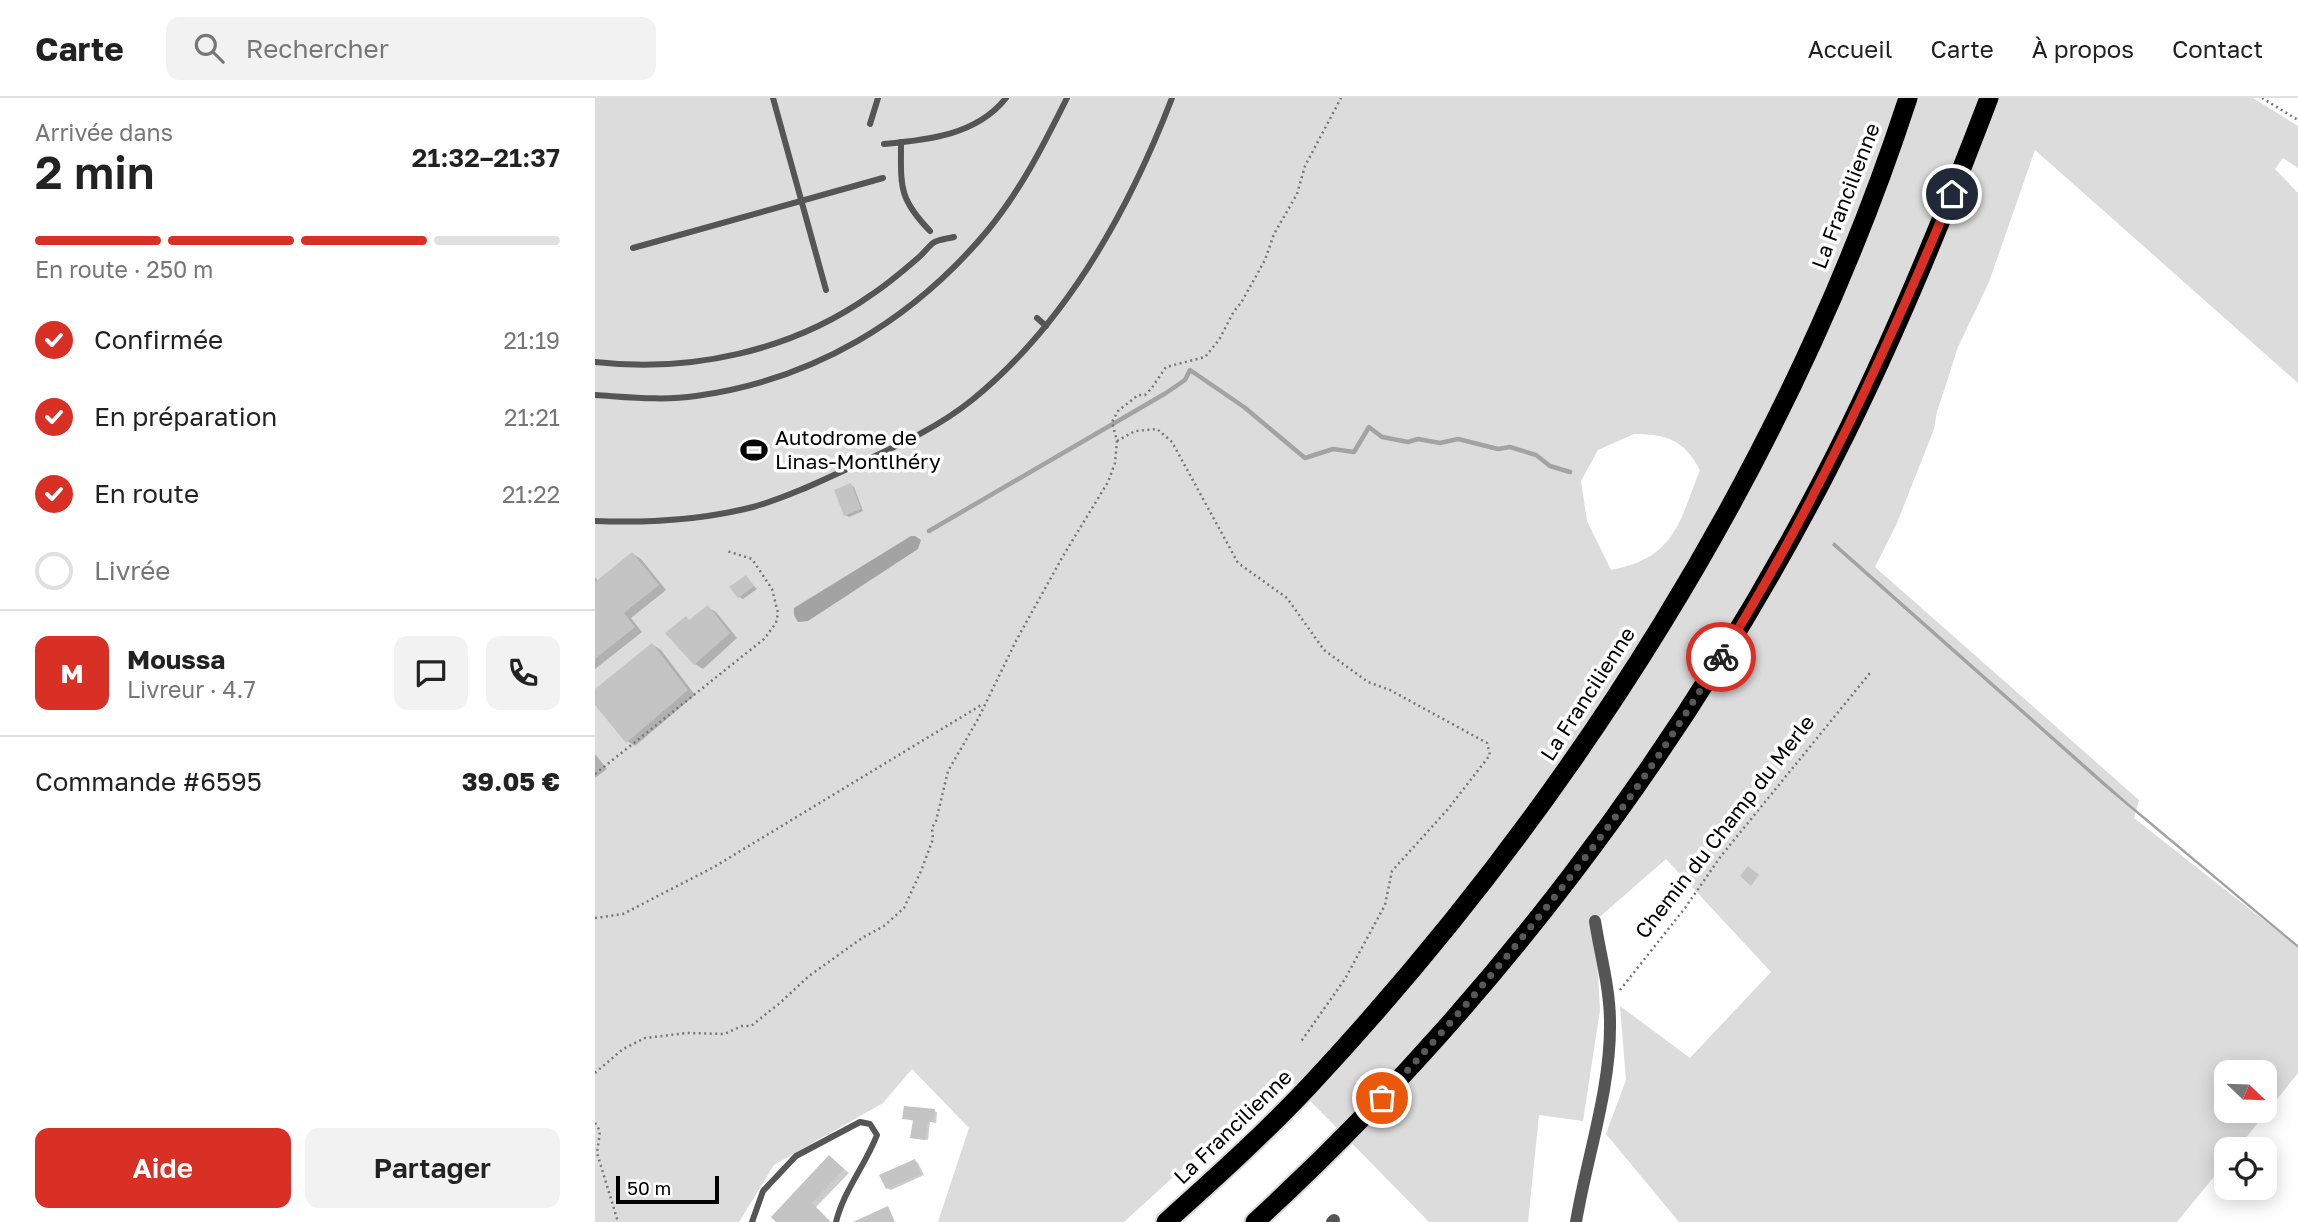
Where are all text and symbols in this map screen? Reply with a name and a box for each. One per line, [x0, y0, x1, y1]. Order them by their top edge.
search box [166, 17, 656, 80]
text: Carte [35, 29, 124, 68]
icon: search [190, 29, 228, 67]
text: Rechercher [246, 33, 389, 64]
text: Accueil [1808, 34, 1892, 63]
text: Carte [1930, 34, 1994, 63]
text: À propos [2032, 34, 2134, 63]
text: Contact [2172, 34, 2263, 63]
text: Arrivée dans [35, 118, 173, 146]
street label: La Francilienne [1805, 119, 1885, 272]
text: 21:32–21:37 [412, 142, 560, 173]
text: 2 min [35, 144, 155, 199]
pin [1922, 164, 1982, 224]
icon: home [1933, 175, 1971, 213]
text: En route · 250 m [35, 255, 213, 283]
icon: check [35, 321, 73, 359]
text: Confirmée [94, 324, 223, 355]
text: 21:19 [504, 326, 560, 354]
icon: check [35, 398, 73, 436]
text: En préparation [94, 401, 277, 432]
text: 21:21 [504, 403, 560, 431]
place label: Autodrome de Linas-Montlhéry [775, 424, 941, 474]
sports icon: Autodrome de Linas-Montlhéry [739, 435, 769, 465]
icon: check [35, 475, 73, 513]
text: En route [94, 478, 199, 509]
text: 21:22 [502, 480, 560, 508]
text: Livrée [94, 555, 170, 586]
street label: La Francilienne [1534, 622, 1640, 765]
courier [1686, 622, 1756, 692]
button: chat [394, 636, 468, 710]
button: phone [486, 636, 560, 710]
icon: bike [1702, 638, 1740, 676]
text: Moussa [127, 644, 225, 675]
text: M [60, 658, 84, 689]
text: Livreur · 4.7 [127, 675, 256, 703]
street label: Chemin du Champ du Merle [1629, 709, 1820, 943]
text: Commande #6595 [35, 766, 262, 797]
text: 39.05 € [462, 766, 560, 797]
north arrow [2214, 1060, 2277, 1124]
map controls [2214, 1060, 2277, 1200]
street label: La Francilienne [1168, 1063, 1297, 1189]
pin [1352, 1068, 1412, 1128]
icon: bag [1363, 1079, 1401, 1117]
button: Aide [35, 1128, 291, 1208]
button: Partager [305, 1128, 560, 1208]
button: locate [2214, 1137, 2277, 1200]
scale bar [616, 1173, 719, 1205]
text: 50 m [627, 1176, 671, 1199]

